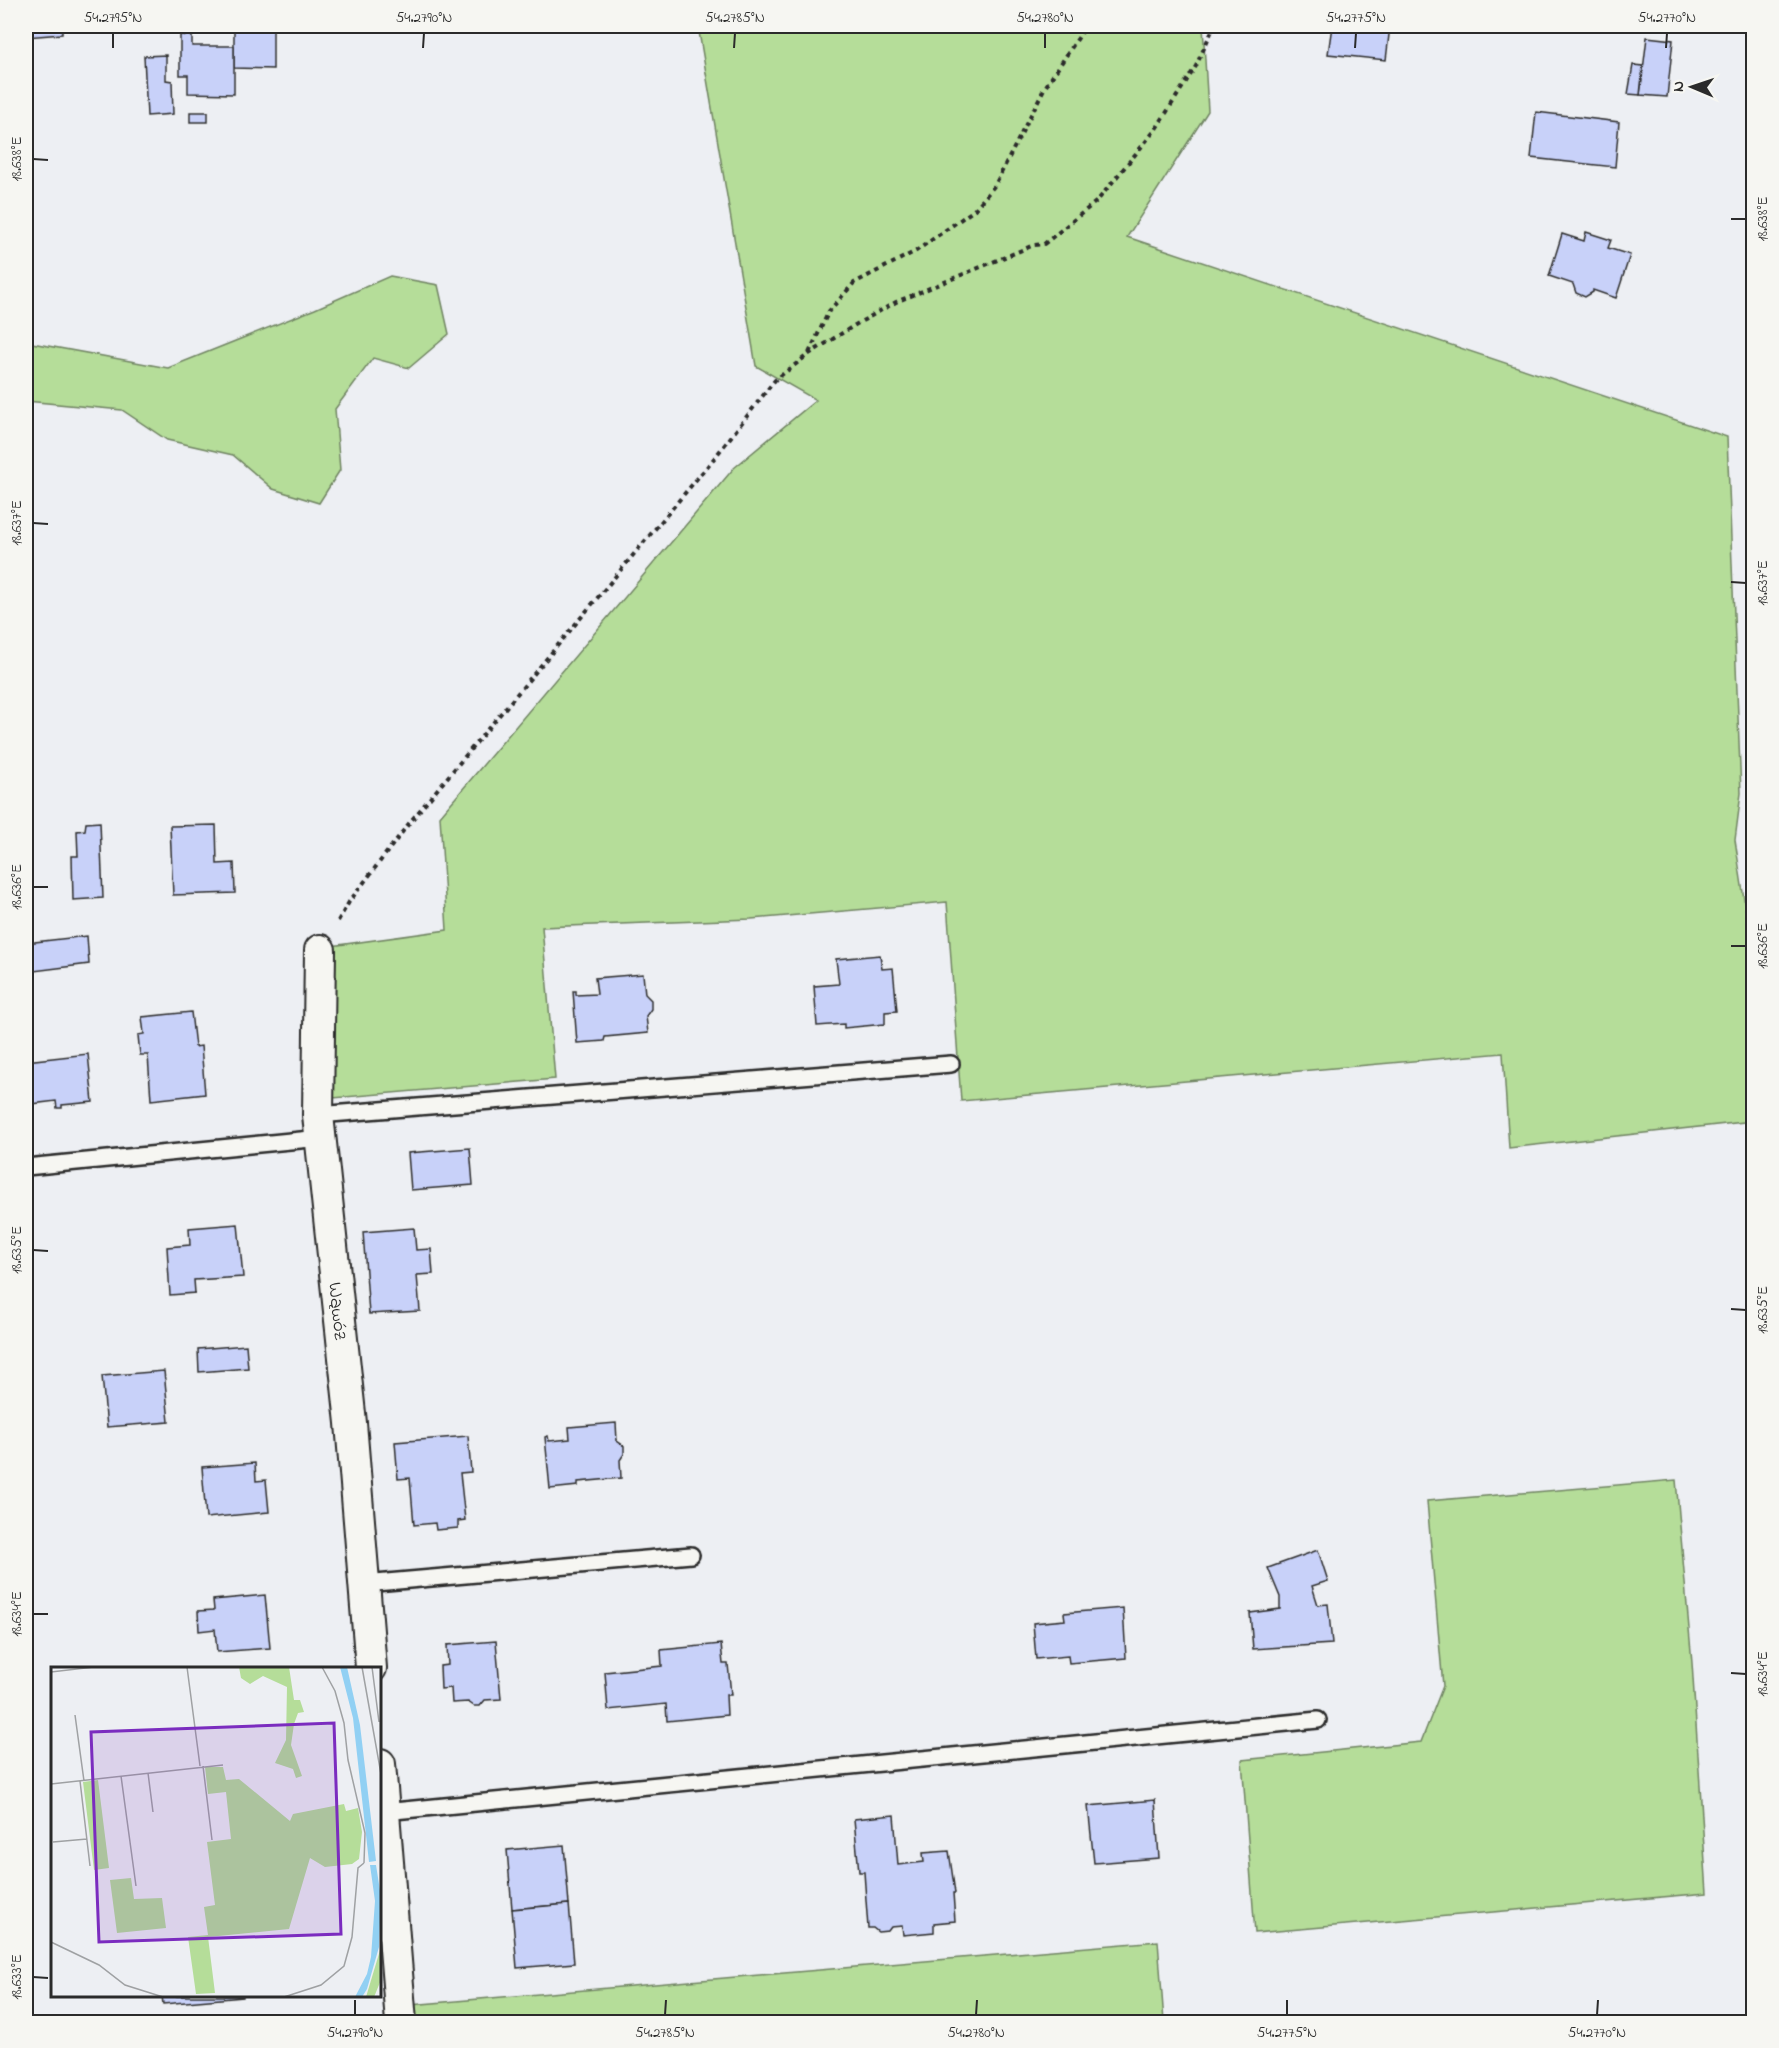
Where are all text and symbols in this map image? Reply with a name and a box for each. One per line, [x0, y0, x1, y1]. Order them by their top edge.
text: 54.2795°N [84, 7, 142, 29]
text: 54.2790°N [396, 7, 452, 29]
text: 54.2785°N [705, 7, 765, 29]
text: 54.2780°N [1016, 7, 1074, 29]
text: 54.2775°N [1326, 7, 1386, 29]
text: 54.2770°N [1638, 7, 1696, 29]
north arrow [1662, 57, 1722, 117]
text: N [1667, 81, 1691, 92]
text: 18.638°E [6, 137, 28, 182]
text: 18.638°E [1752, 197, 1774, 242]
text: 18.637°E [6, 500, 28, 546]
text: 18.637°E [1752, 560, 1774, 606]
text: 18.636°E [6, 864, 28, 910]
text: 18.636°E [1752, 923, 1774, 969]
text: 18.635°E [6, 1226, 28, 1274]
street label: Wąwóz [319, 1281, 354, 1342]
text: 18.635°E [1752, 1286, 1774, 1334]
text: 18.634°E [6, 1591, 28, 1637]
text: 18.634°E [1752, 1651, 1774, 1697]
inset map [51, 1667, 381, 1997]
text: 18.633°E [6, 1954, 28, 2000]
text: 54.2790°N [327, 2022, 383, 2044]
text: 54.2785°N [635, 2022, 695, 2044]
text: 54.2780°N [947, 2022, 1005, 2044]
text: 54.2775°N [1257, 2022, 1317, 2044]
text: 54.2770°N [1568, 2022, 1626, 2044]

